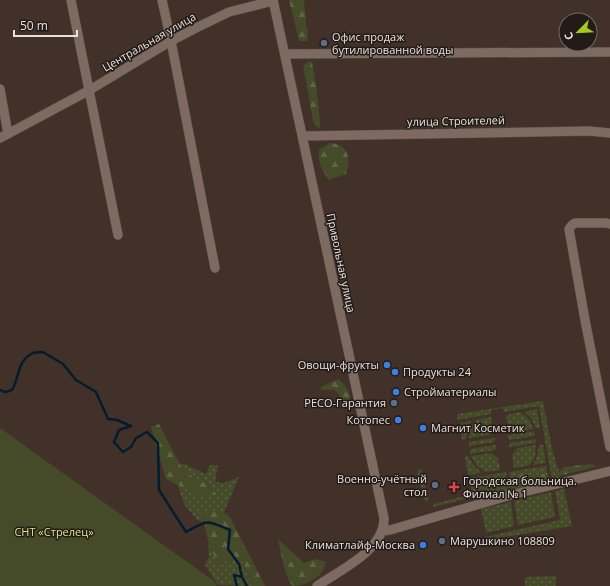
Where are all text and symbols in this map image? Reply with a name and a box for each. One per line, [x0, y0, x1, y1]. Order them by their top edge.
street label: Центральная улица [99, 9, 198, 75]
scale bar [14, 12, 77, 38]
north arrow [558, 12, 598, 52]
text: 50 m [20, 17, 48, 34]
place label: Офис продаж бутилированной воды [332, 29, 453, 57]
text: С [560, 30, 577, 43]
marker: Офис продаж бутилированной воды [319, 38, 329, 48]
street label: улица Строителей [407, 112, 505, 129]
street label: Привольная улица [324, 212, 359, 314]
place label: Овощи-фрукты [298, 357, 379, 372]
marker: Овощи-фрукты [382, 360, 392, 370]
place label: Продукты 24 [403, 364, 472, 379]
marker: Продукты 24 [390, 367, 400, 377]
place label: Стройматериалы [404, 384, 497, 399]
marker: Стройматериалы [391, 387, 401, 397]
place label: РЕСО-Гарантия [304, 395, 386, 410]
marker: РЕСО-Гарантия [389, 398, 399, 408]
place label: Котопес [347, 412, 390, 427]
marker: Котопес [393, 415, 403, 425]
place label: Магнит Косметик [431, 420, 525, 435]
marker: Магнит Косметик [418, 423, 428, 433]
place label: Военно-учётный стол [337, 471, 427, 499]
place label: Городская больница. Филиал № 1 [463, 473, 577, 501]
marker: Военно-учётный стол [430, 480, 440, 490]
marker: Городская больница. Филиал № 1 [448, 481, 460, 493]
park label: СНТ «Стрелец» [14, 524, 94, 539]
place label: Марушкино 108809 [450, 533, 555, 548]
marker: Марушкино 108809 [437, 536, 447, 546]
place label: Климатлайф-Москва [305, 537, 415, 552]
marker: Климатлайф-Москва [418, 540, 428, 550]

